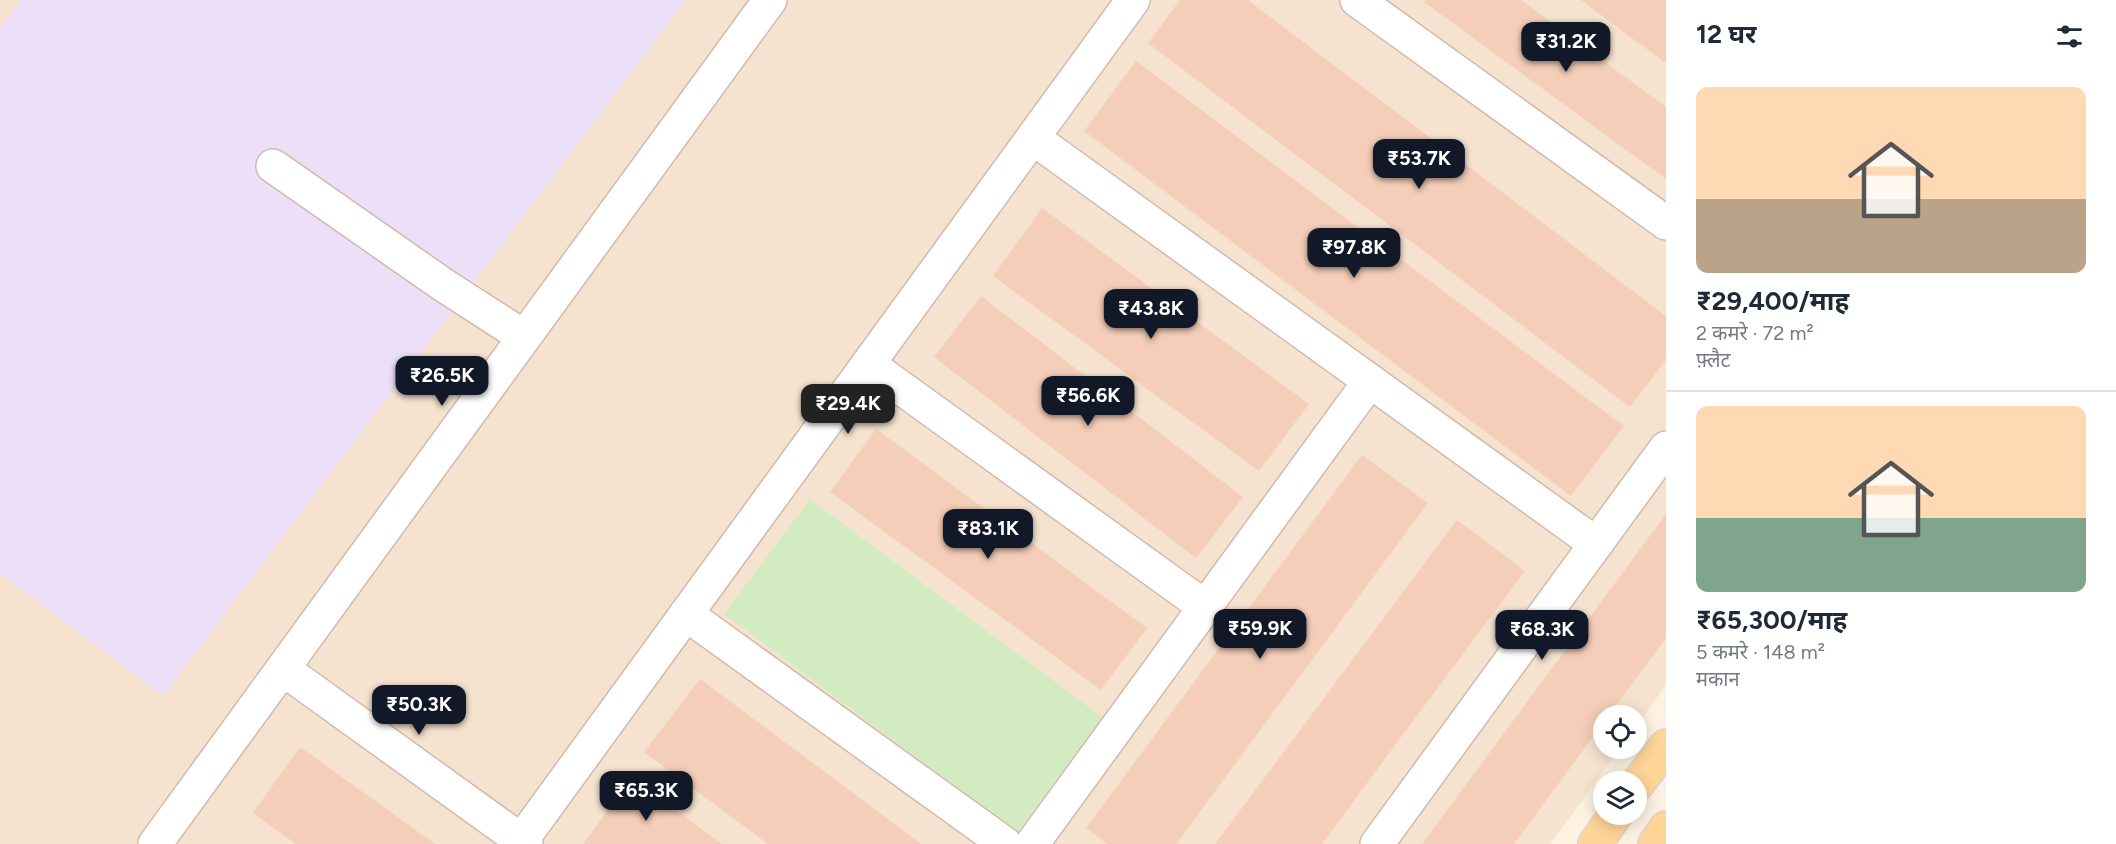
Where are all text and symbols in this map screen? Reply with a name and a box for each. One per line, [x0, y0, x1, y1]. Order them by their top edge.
text: 12 घर [1696, 18, 1757, 50]
icon: filters [2053, 20, 2086, 53]
pin: ₹31.2K [1517, 22, 1615, 73]
text: ₹31.2K [1535, 29, 1597, 53]
icon: home [1837, 126, 1945, 234]
pin: ₹53.7K [1370, 139, 1468, 190]
text: ₹53.7K [1387, 146, 1451, 170]
pin: ₹97.8K [1305, 228, 1403, 279]
text: ₹97.8K [1321, 235, 1387, 259]
text: ₹29,400/माह [1696, 285, 1849, 317]
pin: ₹43.8K [1102, 289, 1200, 340]
text: ₹43.8K [1118, 296, 1184, 320]
text: 2 कमरे · 72 m² [1696, 321, 1814, 345]
text: फ़्लैट [1696, 348, 1731, 372]
pin: ₹26.5K [393, 356, 491, 407]
text: ₹26.5K [409, 363, 475, 387]
pin: ₹56.6K [1039, 376, 1137, 427]
text: ₹56.6K [1055, 383, 1121, 407]
pin: ₹29.4K [799, 384, 897, 435]
text: ₹29.4K [815, 391, 881, 415]
icon: home [1837, 445, 1945, 553]
pin: ₹83.1K [939, 509, 1037, 560]
text: ₹83.1K [957, 516, 1019, 540]
text: ₹65,300/माह [1696, 604, 1847, 636]
pin: ₹59.9K [1211, 609, 1309, 660]
pin: ₹68.3K [1493, 610, 1591, 661]
text: ₹59.9K [1227, 616, 1293, 640]
text: ₹68.3K [1509, 617, 1575, 641]
text: 5 कमरे · 148 m² [1696, 640, 1825, 664]
text: मकान [1696, 667, 1740, 691]
pin: ₹50.3K [370, 685, 468, 736]
text: ₹50.3K [386, 692, 452, 716]
map controls [1593, 705, 1647, 825]
button: locate [1593, 705, 1647, 759]
pin: ₹65.3K [597, 771, 695, 822]
button: layers [1593, 771, 1647, 825]
text: ₹65.3K [614, 778, 678, 802]

